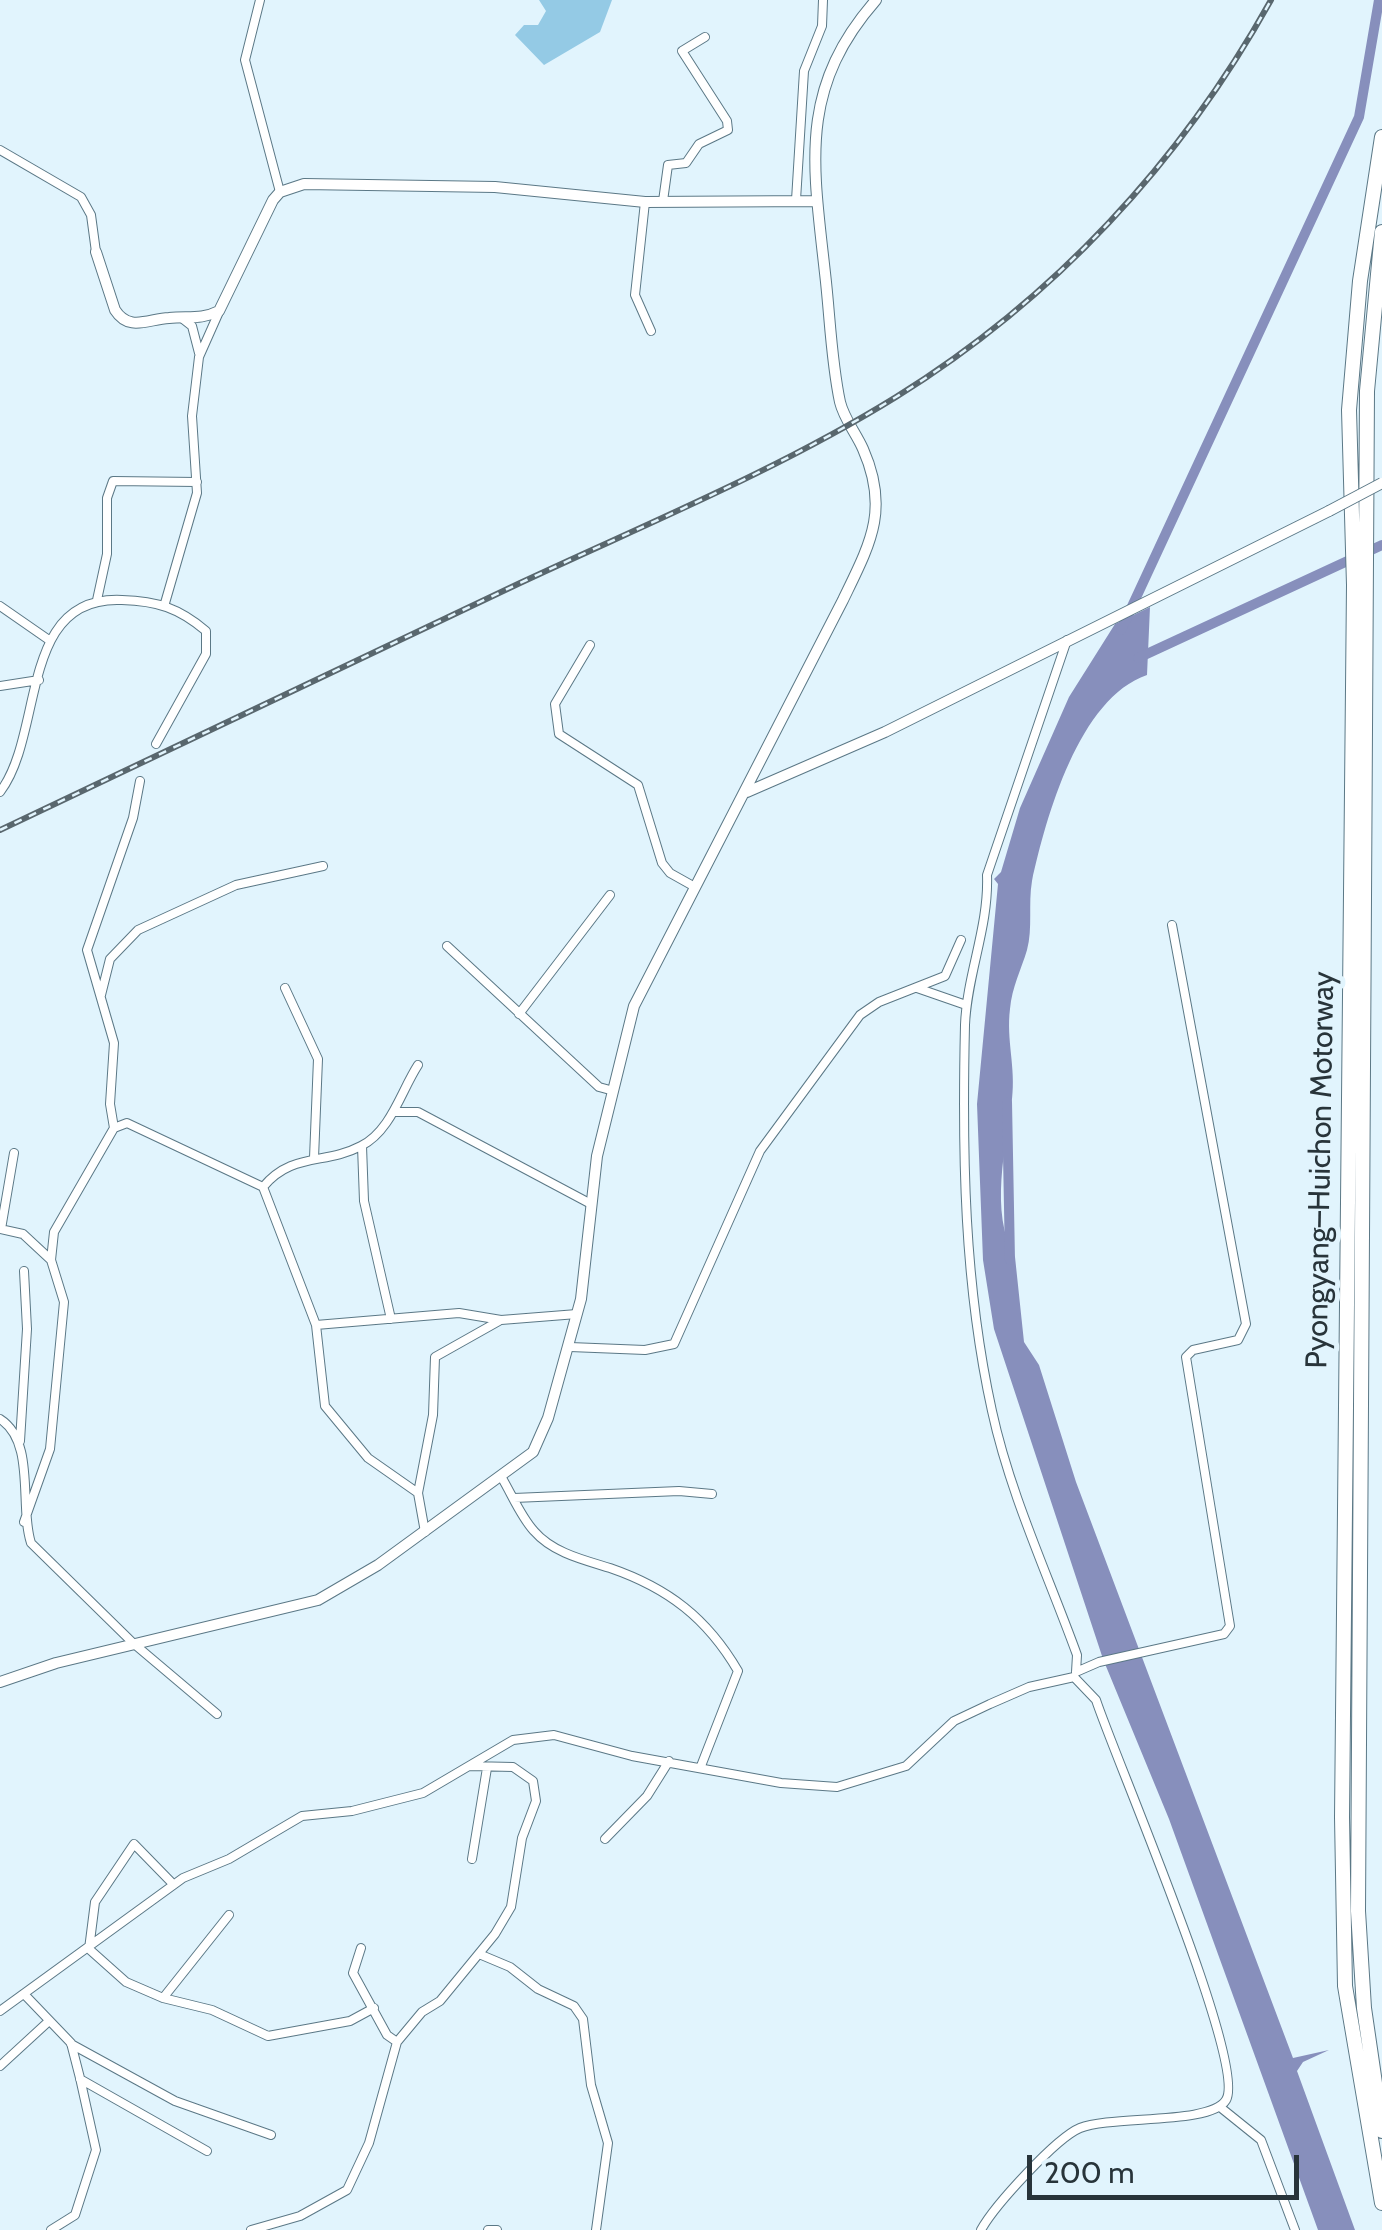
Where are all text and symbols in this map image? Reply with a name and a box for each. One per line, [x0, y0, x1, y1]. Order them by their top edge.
street label: Pyongyang–Huichon Motorway [1300, 971, 1342, 1369]
scale bar [1032, 2135, 1304, 2197]
text: 200 m [1044, 2154, 1135, 2191]

